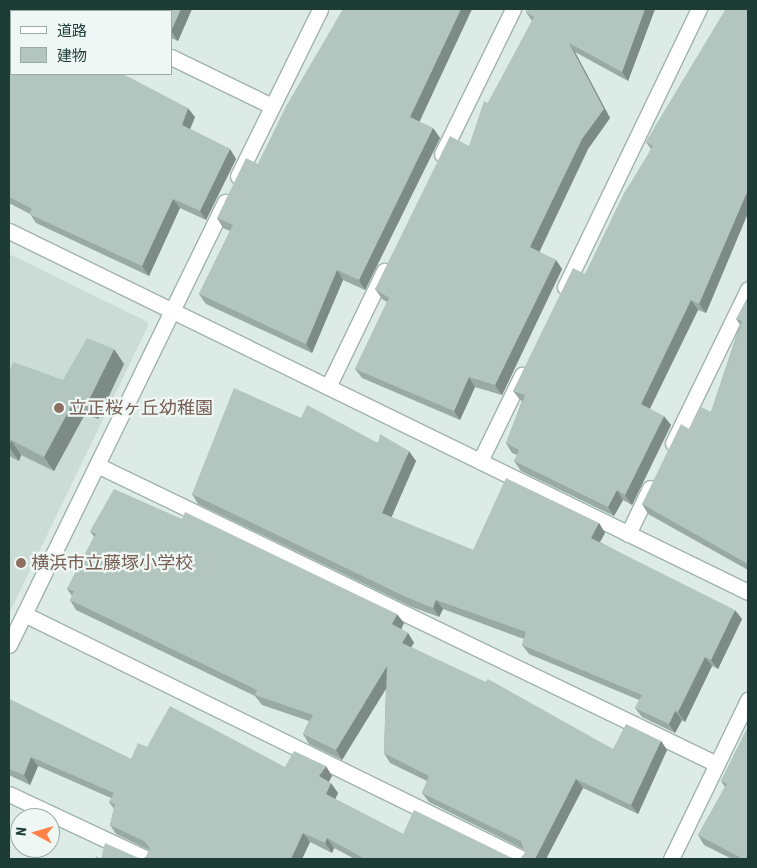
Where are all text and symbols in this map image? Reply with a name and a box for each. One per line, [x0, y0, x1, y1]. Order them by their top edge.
legend [10, 10, 172, 75]
text: 道路 [57, 22, 87, 40]
text: 建物 [57, 47, 87, 65]
place label: 立正桜ヶ丘幼稚園 [69, 397, 213, 419]
marker: 立正桜ヶ丘幼稚園 [53, 402, 65, 414]
place label: 横浜市立藤塚小学校 [31, 552, 193, 574]
marker: 横浜市立藤塚小学校 [15, 557, 27, 569]
north arrow [10, 808, 60, 858]
text: N [13, 826, 29, 837]

